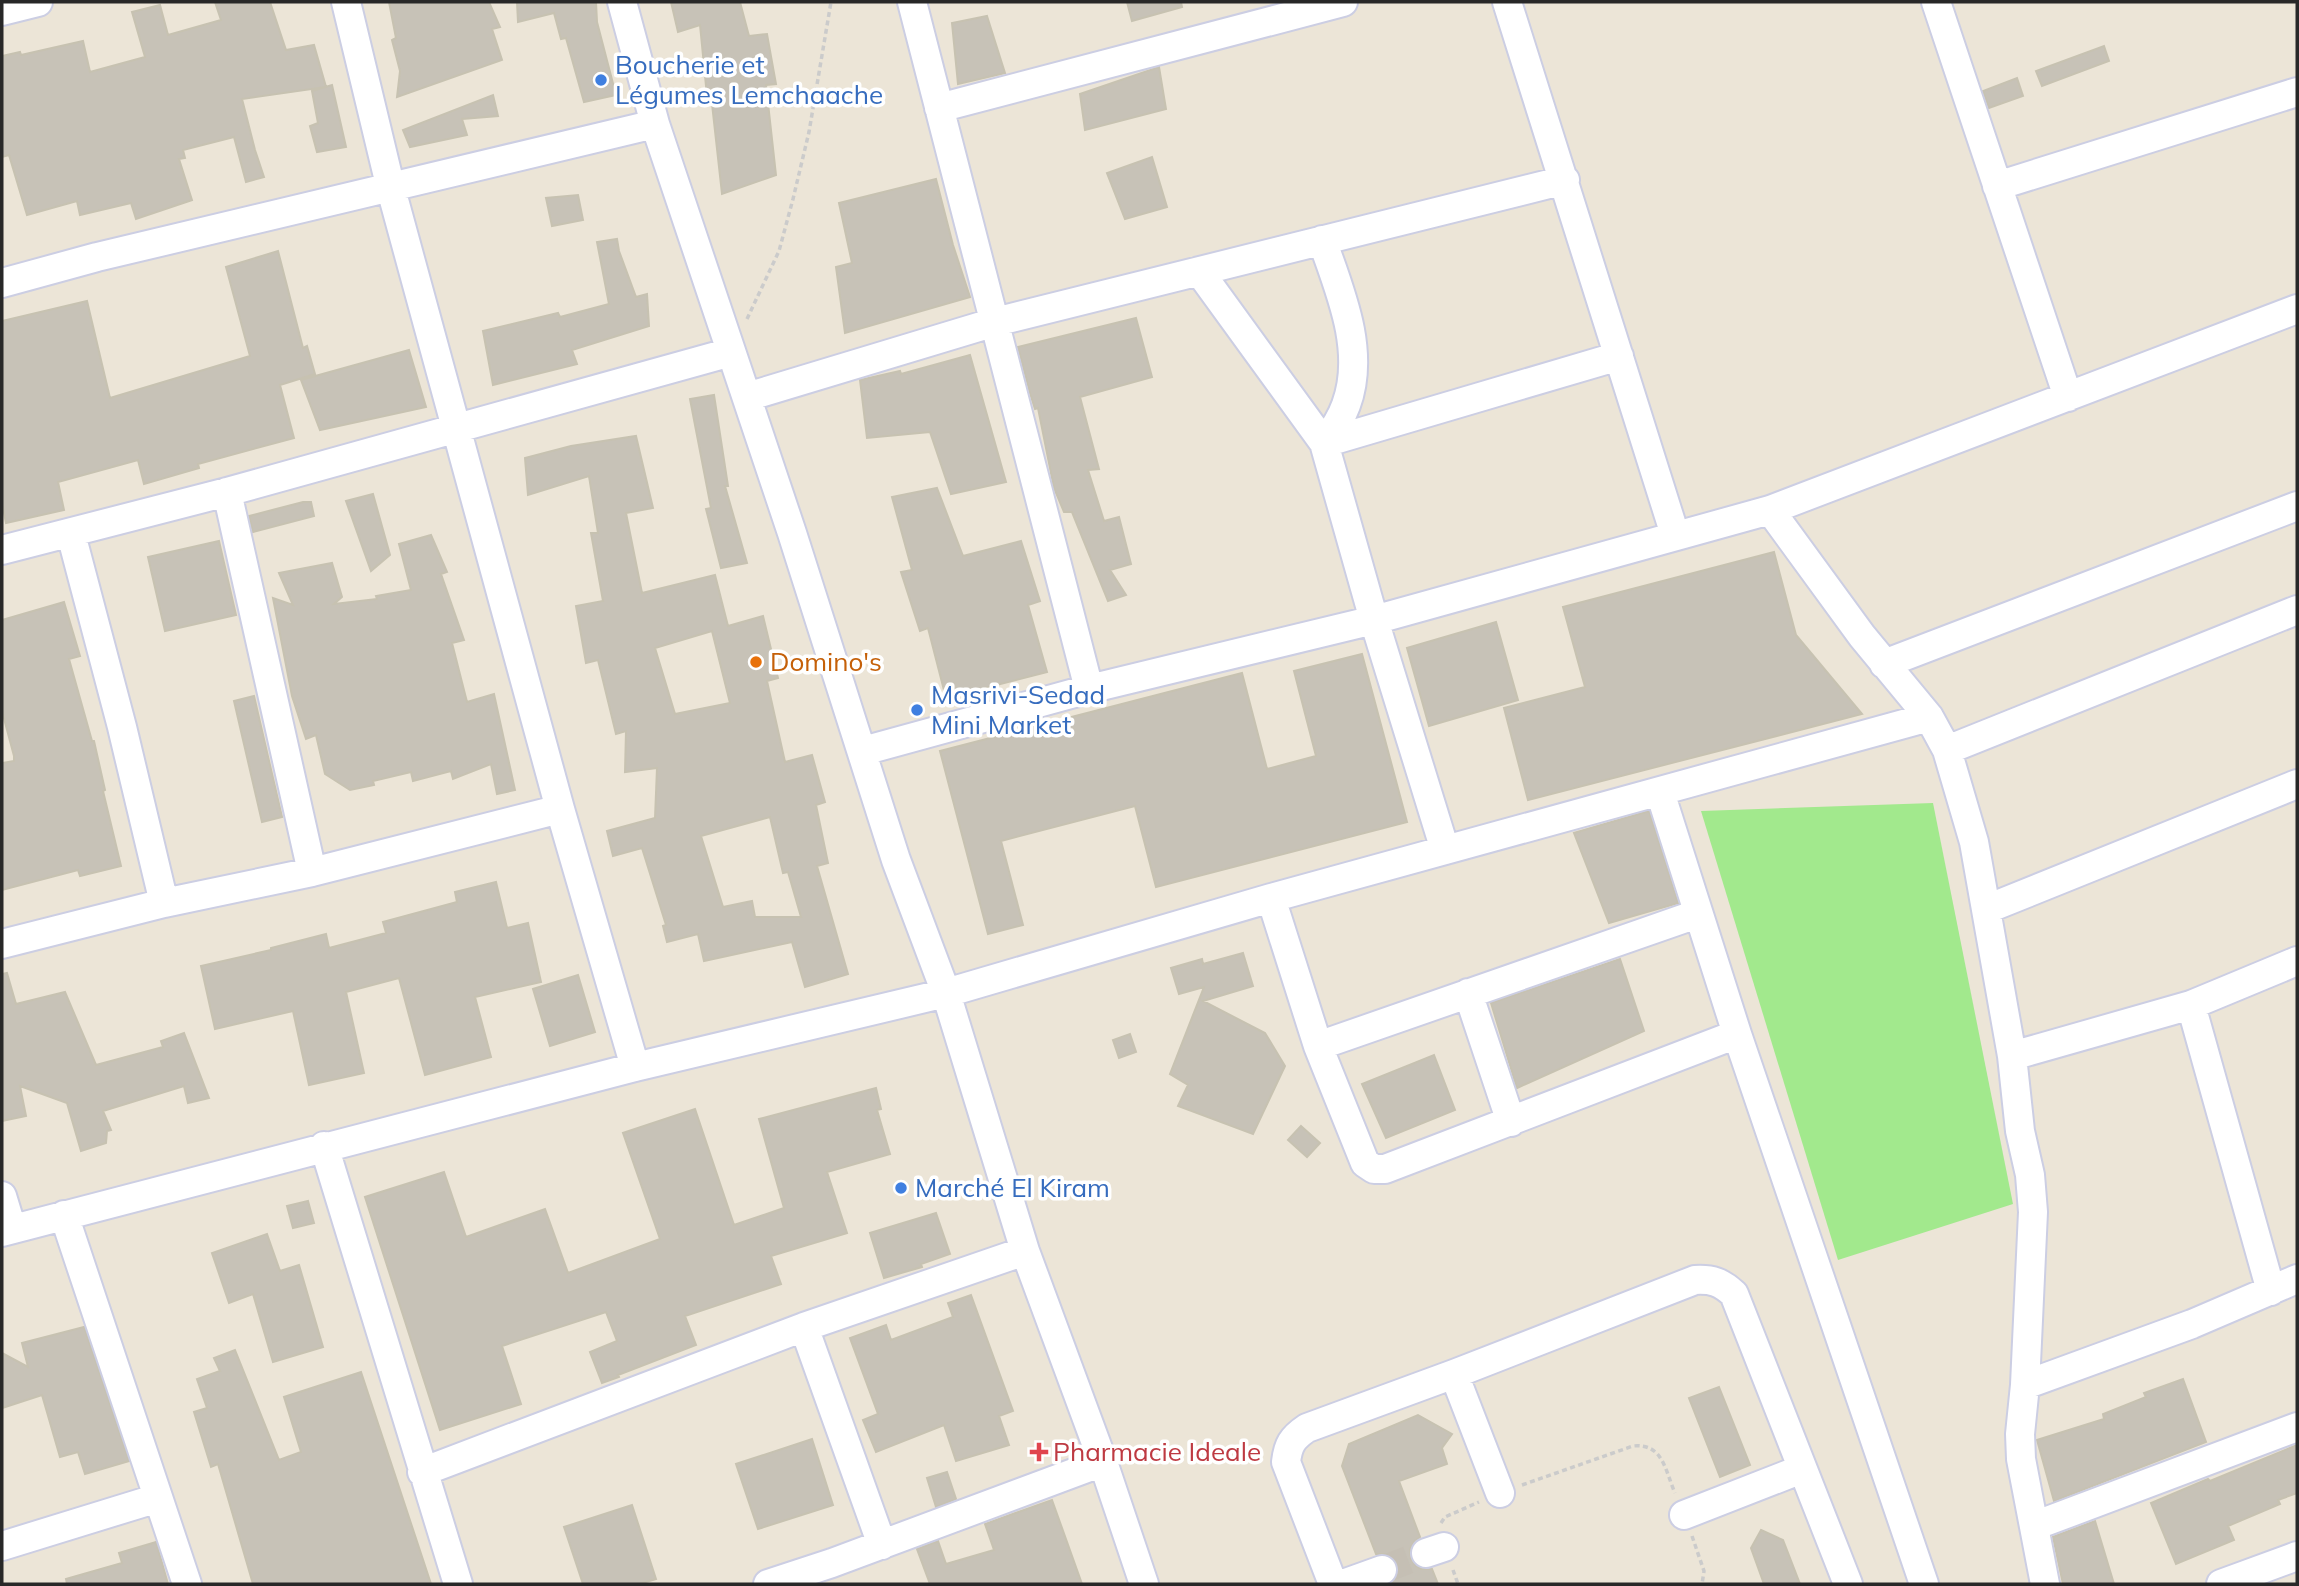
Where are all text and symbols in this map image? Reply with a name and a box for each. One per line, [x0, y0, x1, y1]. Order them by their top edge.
place label: Boucherie et Légumes Lemchaache [615, 48, 883, 111]
marker: Boucherie et Légumes Lemchaache [593, 72, 609, 88]
place label: Domino's [770, 645, 882, 678]
marker: Domino's [748, 654, 764, 670]
place label: Masrivi-Sedad Mini Market [931, 678, 1105, 741]
marker: Masrivi-Sedad Mini Market [909, 702, 925, 718]
place label: Marché El Kiram [915, 1171, 1110, 1204]
marker: Marché El Kiram [893, 1180, 909, 1196]
place label: Pharmacie Ideale [1053, 1435, 1261, 1468]
marker: Pharmacie Ideale [1031, 1444, 1047, 1460]

